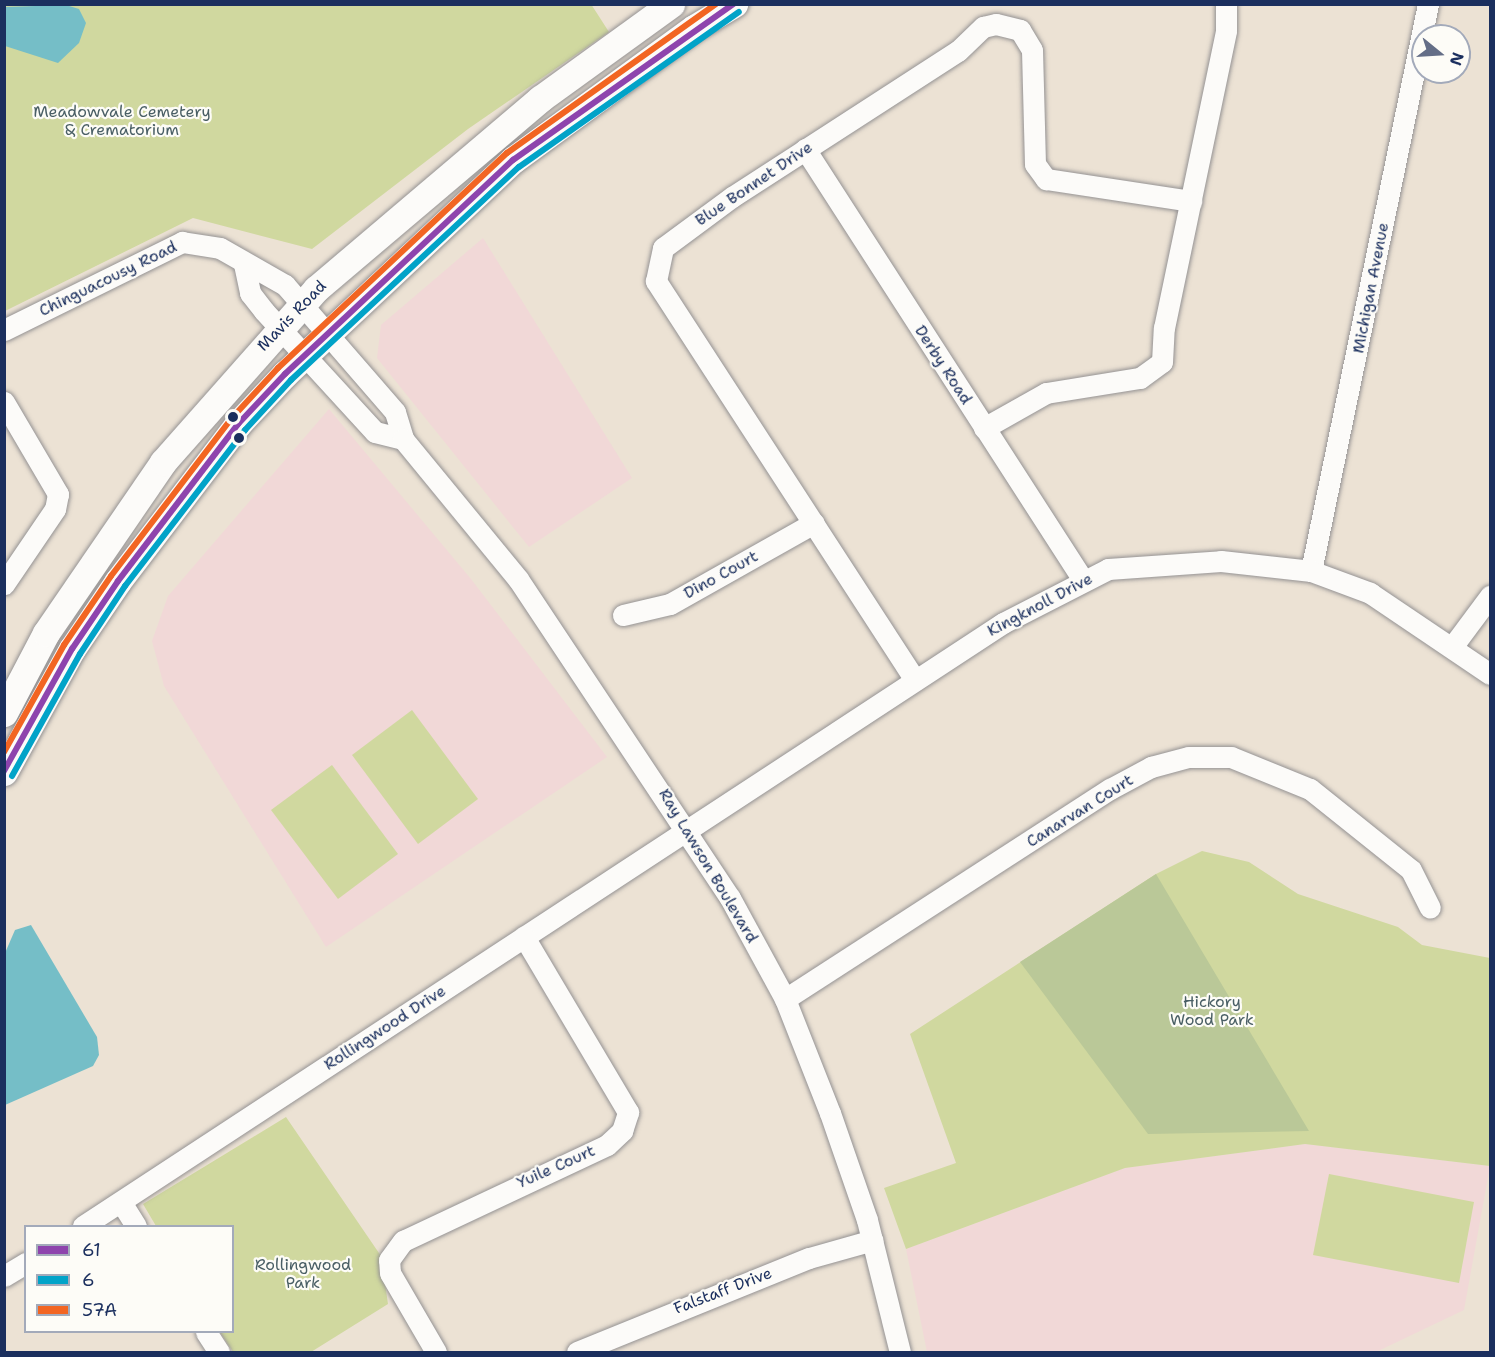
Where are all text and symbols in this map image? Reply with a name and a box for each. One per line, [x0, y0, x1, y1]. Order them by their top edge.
north arrow [1411, 24, 1471, 84]
text: N [1445, 50, 1469, 68]
park label: Meadowvale Cemetery & Crematorium [33, 102, 211, 140]
street label: Blue Bonnet Drive [692, 138, 816, 230]
street label: Michigan Avenue [1349, 221, 1393, 355]
street label: Chinguacousy Road [36, 237, 180, 321]
street label: Mavis Road [253, 277, 331, 355]
street label: Derby Road [910, 322, 976, 408]
unlabelled marker [227, 411, 239, 423]
unlabelled marker [233, 432, 245, 444]
street label: Dino Court [680, 547, 762, 603]
street label: Kingknoll Drive [984, 569, 1096, 641]
street label: Canarvan Court [1023, 770, 1137, 852]
street label: Ray Lawson Boulevard [654, 785, 762, 947]
street label: Rollingwood Drive [321, 981, 449, 1075]
park label: Hickory Wood Park [1170, 992, 1254, 1030]
street label: Yuile Court [514, 1141, 598, 1193]
legend [24, 1225, 234, 1333]
text: 61 [82, 1238, 101, 1262]
park label: Rollingwood Park [255, 1255, 351, 1293]
street label: Falstaff Drive [671, 1263, 775, 1319]
text: 6 [82, 1268, 95, 1292]
text: 57A [82, 1298, 117, 1322]

